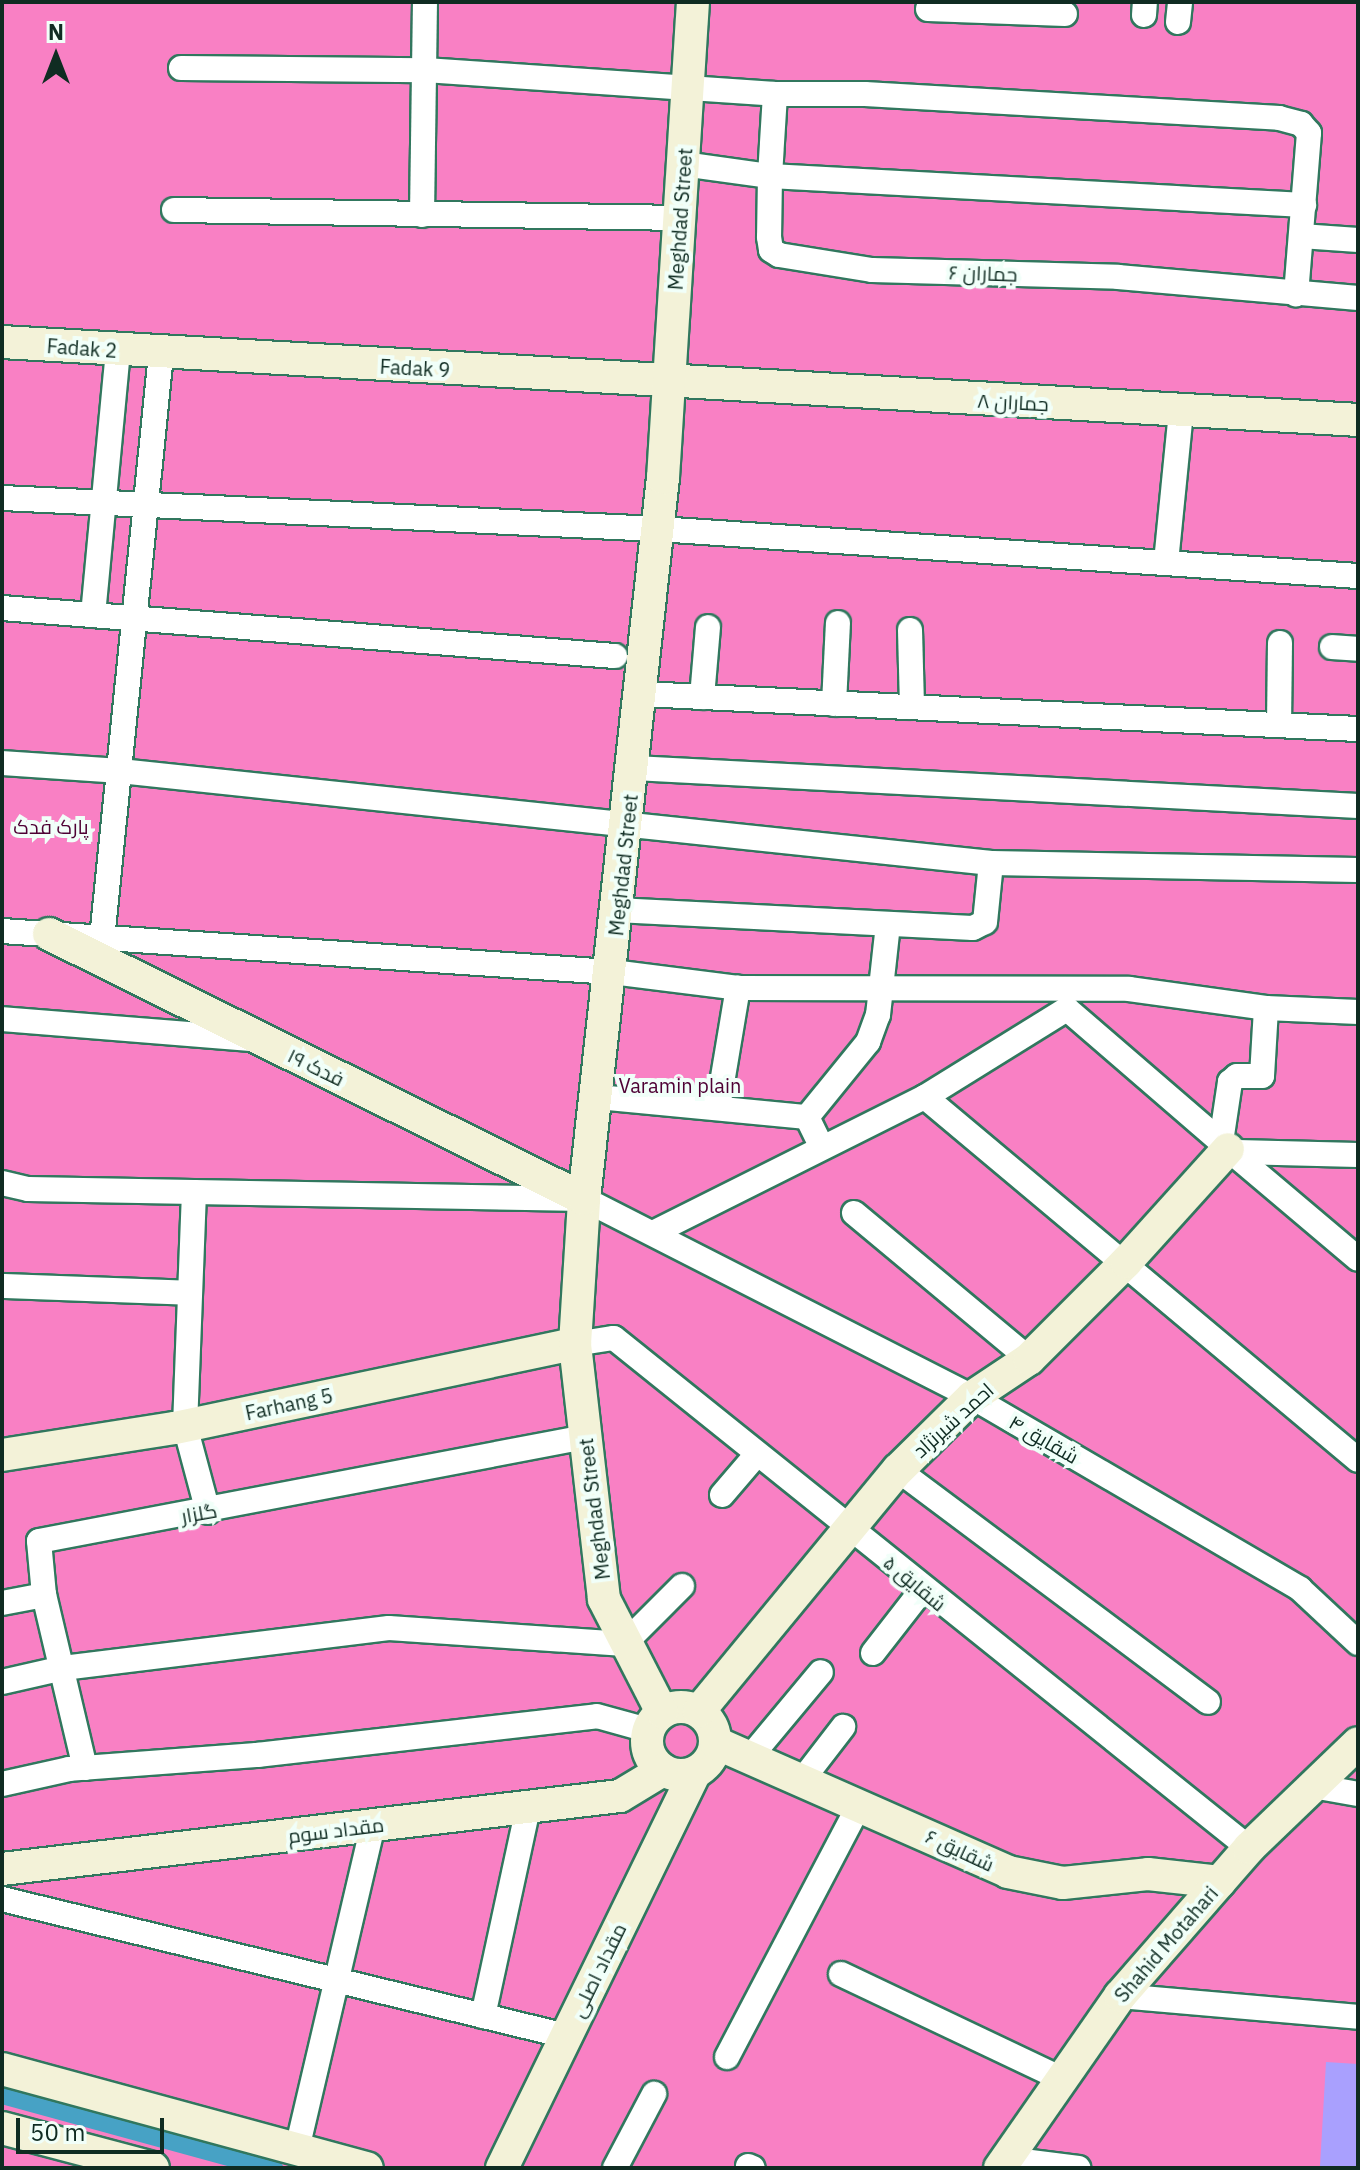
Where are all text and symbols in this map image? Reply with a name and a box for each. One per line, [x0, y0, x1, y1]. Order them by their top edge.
north arrow [16, 16, 96, 96]
text: N [48, 17, 64, 46]
street label: Meghdad Street [663, 147, 697, 291]
street label: جماران ۶ [948, 260, 1018, 286]
street label: Fadak 2 [46, 334, 118, 362]
street label: Fadak 9 [379, 354, 451, 382]
street label: جماران ۸ [977, 388, 1049, 416]
street label: Meghdad Street [604, 793, 642, 937]
park label: پارک فدک [13, 814, 89, 838]
street label: فدک ۱۹ [284, 1043, 348, 1091]
park label: Varamin plain [619, 1073, 741, 1097]
street label: احمد شیرنژاد [908, 1378, 998, 1462]
street label: Farhang 5 [243, 1383, 335, 1425]
street label: شقایق ۴ [1005, 1409, 1083, 1469]
street label: Meghdad Street [573, 1437, 615, 1581]
street label: گلزار [179, 1498, 219, 1528]
street label: شقایق ۵ [879, 1550, 951, 1616]
street label: مقداد سوم [287, 1812, 385, 1848]
street label: شقایق ۶ [922, 1824, 998, 1876]
street label: Shahid Motahari [1109, 1881, 1223, 2007]
street label: مقداد اصلی [565, 1919, 631, 2021]
scale bar [20, 2102, 168, 2152]
text: 50 m [30, 2116, 85, 2148]

